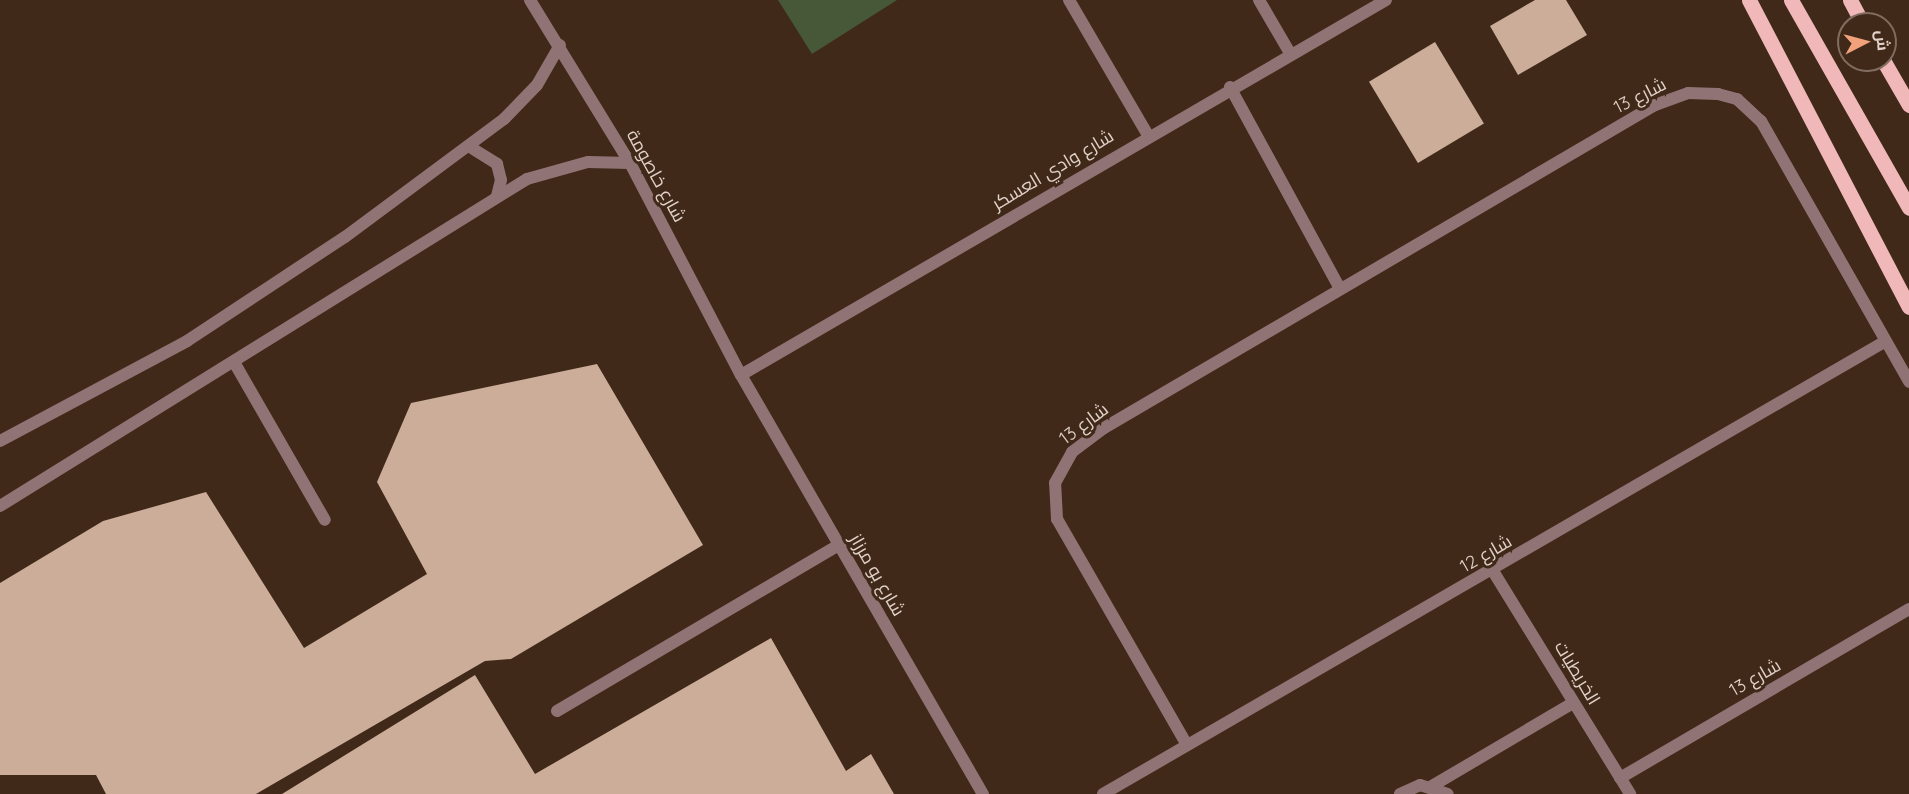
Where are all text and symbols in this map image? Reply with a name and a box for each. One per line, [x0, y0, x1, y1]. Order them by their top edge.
north arrow [1837, 12, 1897, 72]
text: ش [1872, 29, 1894, 52]
street label: شارع 13 [1610, 74, 1670, 118]
street label: شارع وادي العسكر [988, 125, 1118, 215]
street label: شارع خاصومة [622, 126, 690, 226]
street label: شارع 13 [1055, 399, 1113, 449]
street label: شارع بو مرزاز [845, 530, 909, 620]
street label: شارع 12 [1456, 531, 1516, 577]
street label: الخريطيات [1550, 637, 1604, 709]
street label: شارع 13 [1725, 655, 1785, 701]

